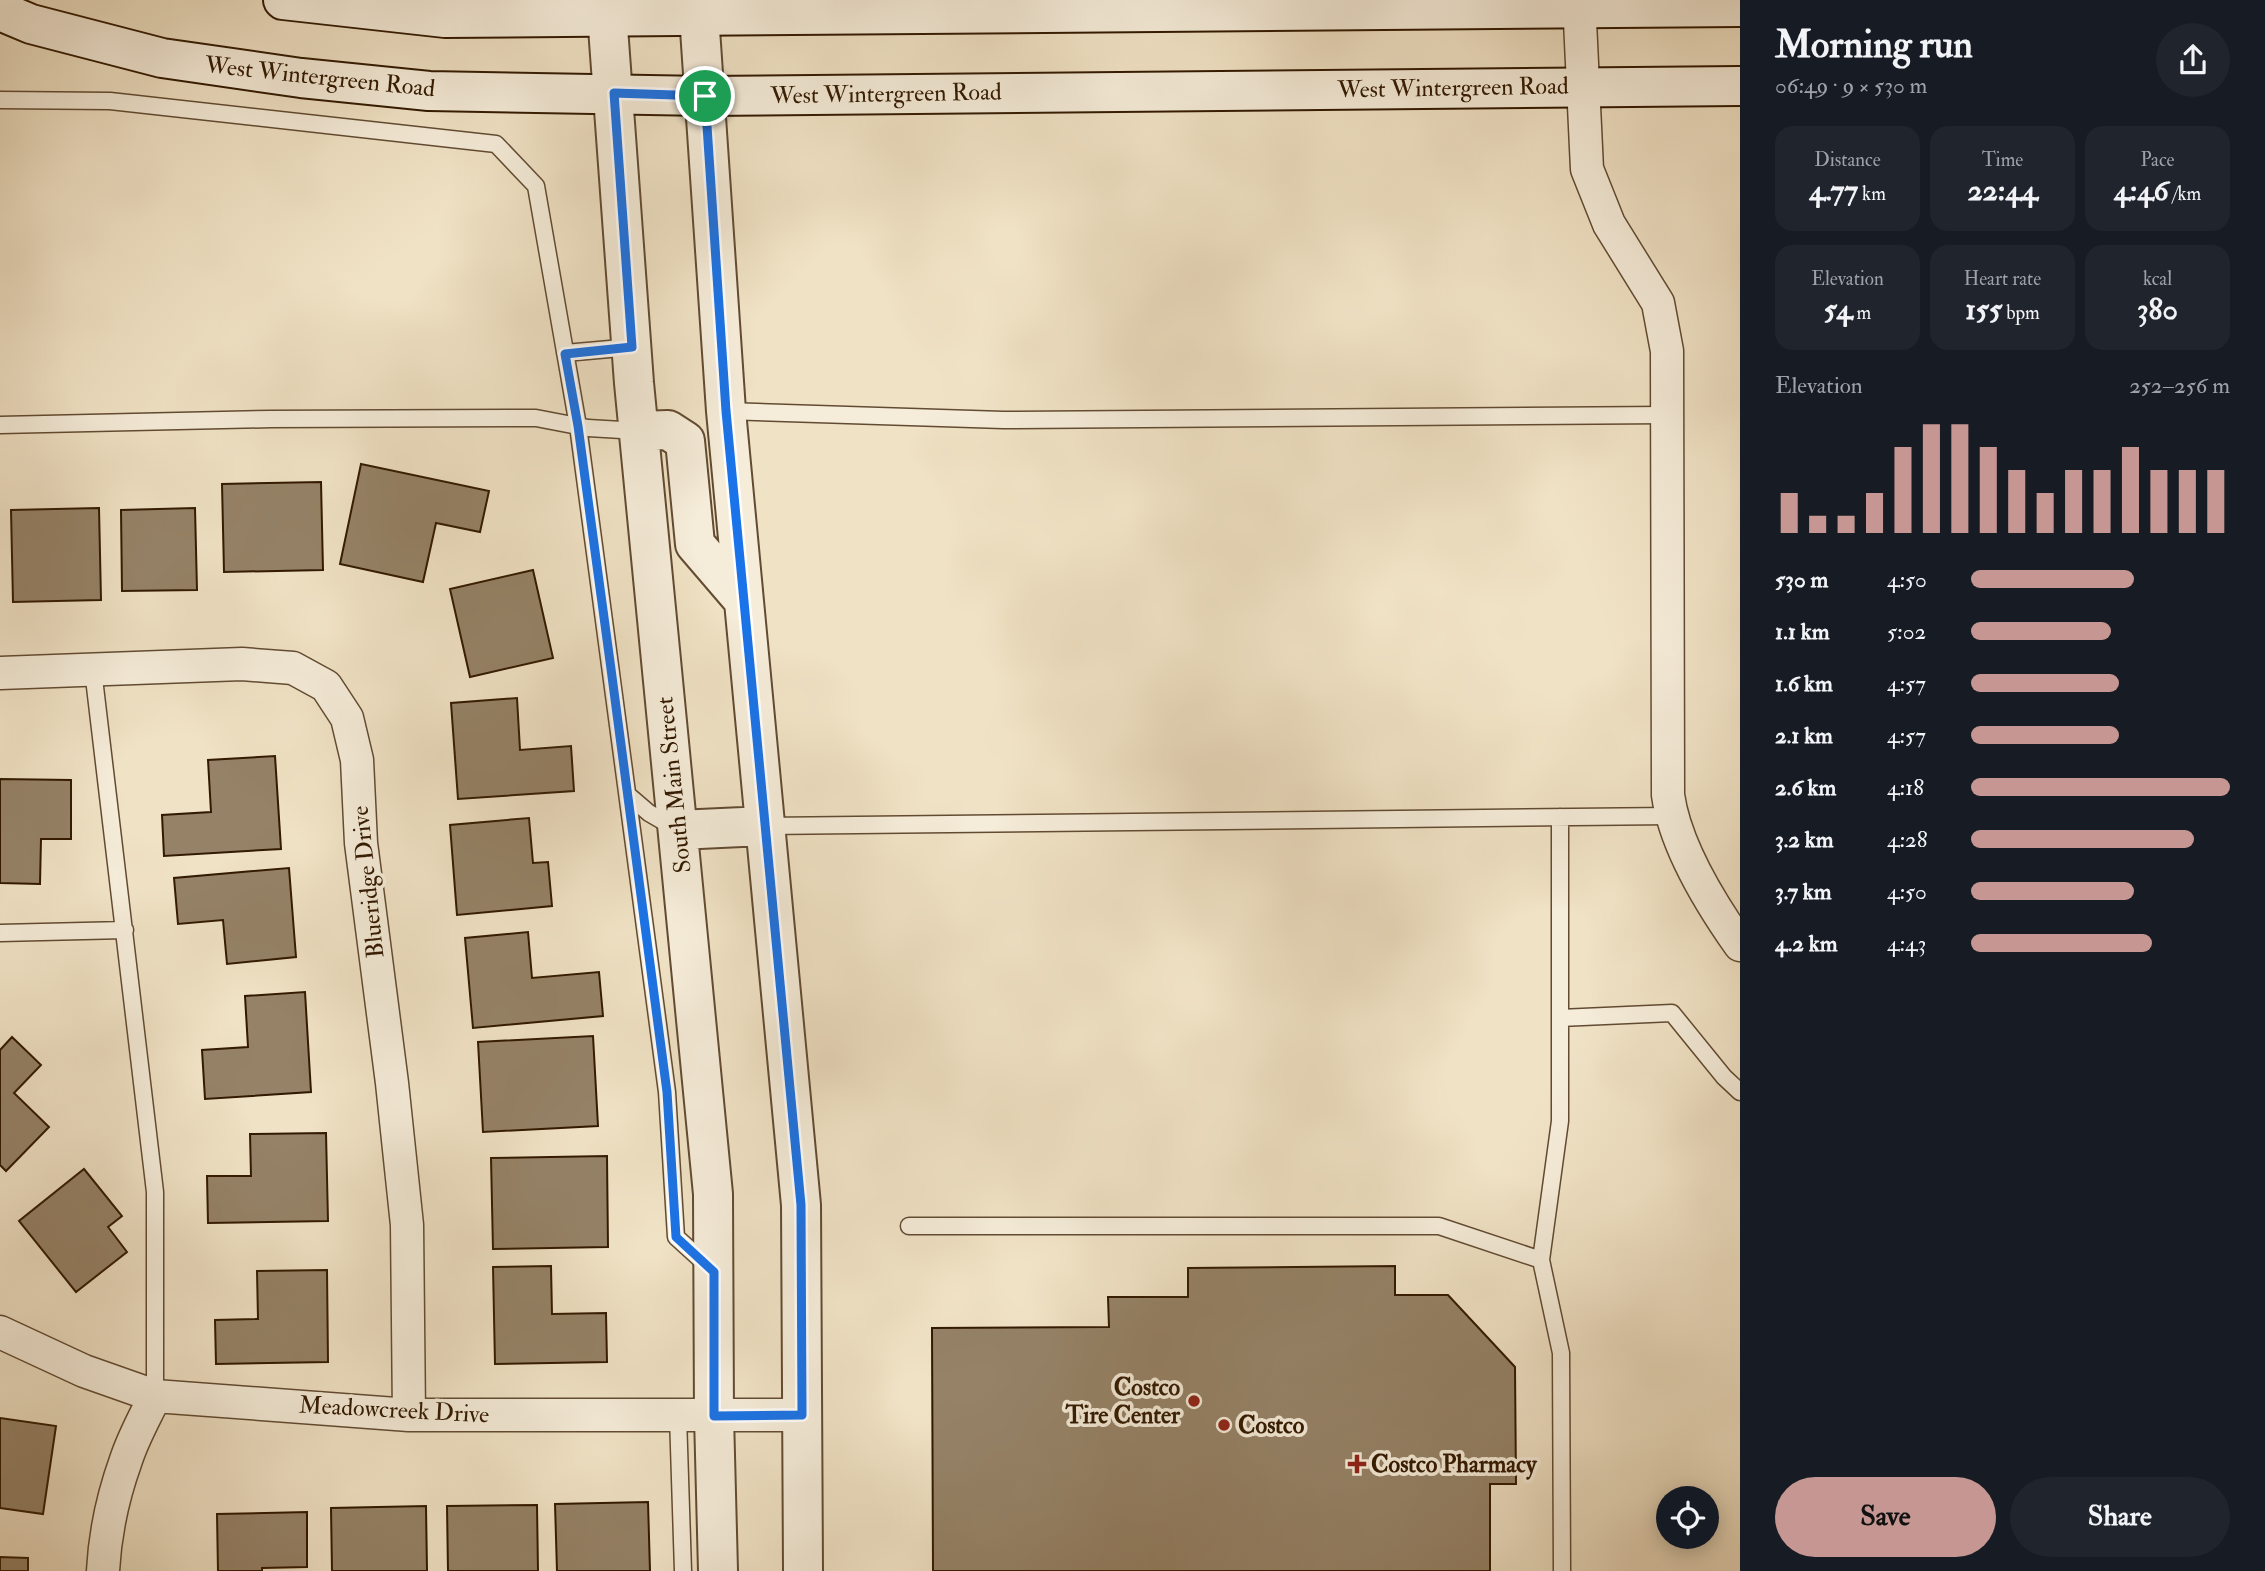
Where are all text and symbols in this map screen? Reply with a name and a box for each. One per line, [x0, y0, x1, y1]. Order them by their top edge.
text: Morning run [1775, 21, 1973, 69]
button: share [2156, 23, 2230, 97]
street label: West Wintergreen Road [202, 49, 437, 105]
pin [675, 66, 735, 126]
street label: West Wintergreen Road [1336, 70, 1569, 106]
text: 06:49 · 9 × 530 m [1775, 71, 1927, 100]
street label: West Wintergreen Road [769, 76, 1002, 112]
icon: arrive [686, 77, 724, 115]
text: Distance [1814, 148, 1881, 172]
text: Time [1982, 148, 2023, 172]
text: Pace [2140, 148, 2175, 172]
text: 4.77 [1809, 172, 1858, 209]
text: 22:44 [1967, 172, 2038, 209]
text: 4:46 [2114, 172, 2169, 209]
text: km [1858, 182, 1886, 206]
text: /km [2169, 182, 2201, 206]
text: Elevation [1811, 267, 1884, 291]
text: Heart rate [1964, 267, 2041, 291]
text: kcal [2143, 267, 2172, 291]
text: 54 [1824, 291, 1852, 328]
text: 155 [1965, 291, 2002, 328]
text: 380 [2137, 291, 2178, 328]
text: m [1852, 301, 1871, 325]
text: bpm [2002, 301, 2040, 325]
text: Elevation [1775, 371, 1863, 400]
text: 252–256 m [2129, 371, 2230, 400]
text: 530 m [1775, 565, 1828, 594]
text: 4:50 [1887, 565, 1927, 594]
text: 1.1 km [1775, 617, 1830, 646]
text: 5:02 [1887, 617, 1926, 646]
text: 1.6 km [1775, 669, 1833, 698]
text: 4:57 [1887, 669, 1926, 698]
street label: South Main Street [649, 695, 699, 875]
text: 2.1 km [1775, 721, 1833, 750]
text: 4:57 [1887, 721, 1926, 750]
text: 2.6 km [1775, 773, 1836, 802]
text: 4:18 [1887, 773, 1924, 802]
street label: Blueridge Drive [345, 804, 391, 960]
text: 3.2 km [1775, 825, 1834, 854]
text: 4:28 [1887, 825, 1928, 854]
text: 3.7 km [1775, 877, 1832, 906]
text: 4:50 [1887, 877, 1927, 906]
text: 4.2 km [1775, 929, 1838, 958]
text: 4:43 [1887, 929, 1926, 958]
place label: Costco Tire Center [1065, 1372, 1181, 1431]
street label: Meadowcreek Drive [298, 1390, 490, 1430]
marker: Costco Tire Center [1186, 1393, 1202, 1409]
place label: Costco [1238, 1410, 1305, 1441]
marker: Costco [1216, 1417, 1232, 1433]
place label: Costco Pharmacy [1371, 1449, 1538, 1480]
marker: Costco Pharmacy [1349, 1456, 1365, 1472]
button: Save [1775, 1477, 1996, 1557]
button: Share [2010, 1477, 2230, 1557]
map controls [1656, 1486, 1719, 1549]
button: locate [1656, 1486, 1719, 1549]

